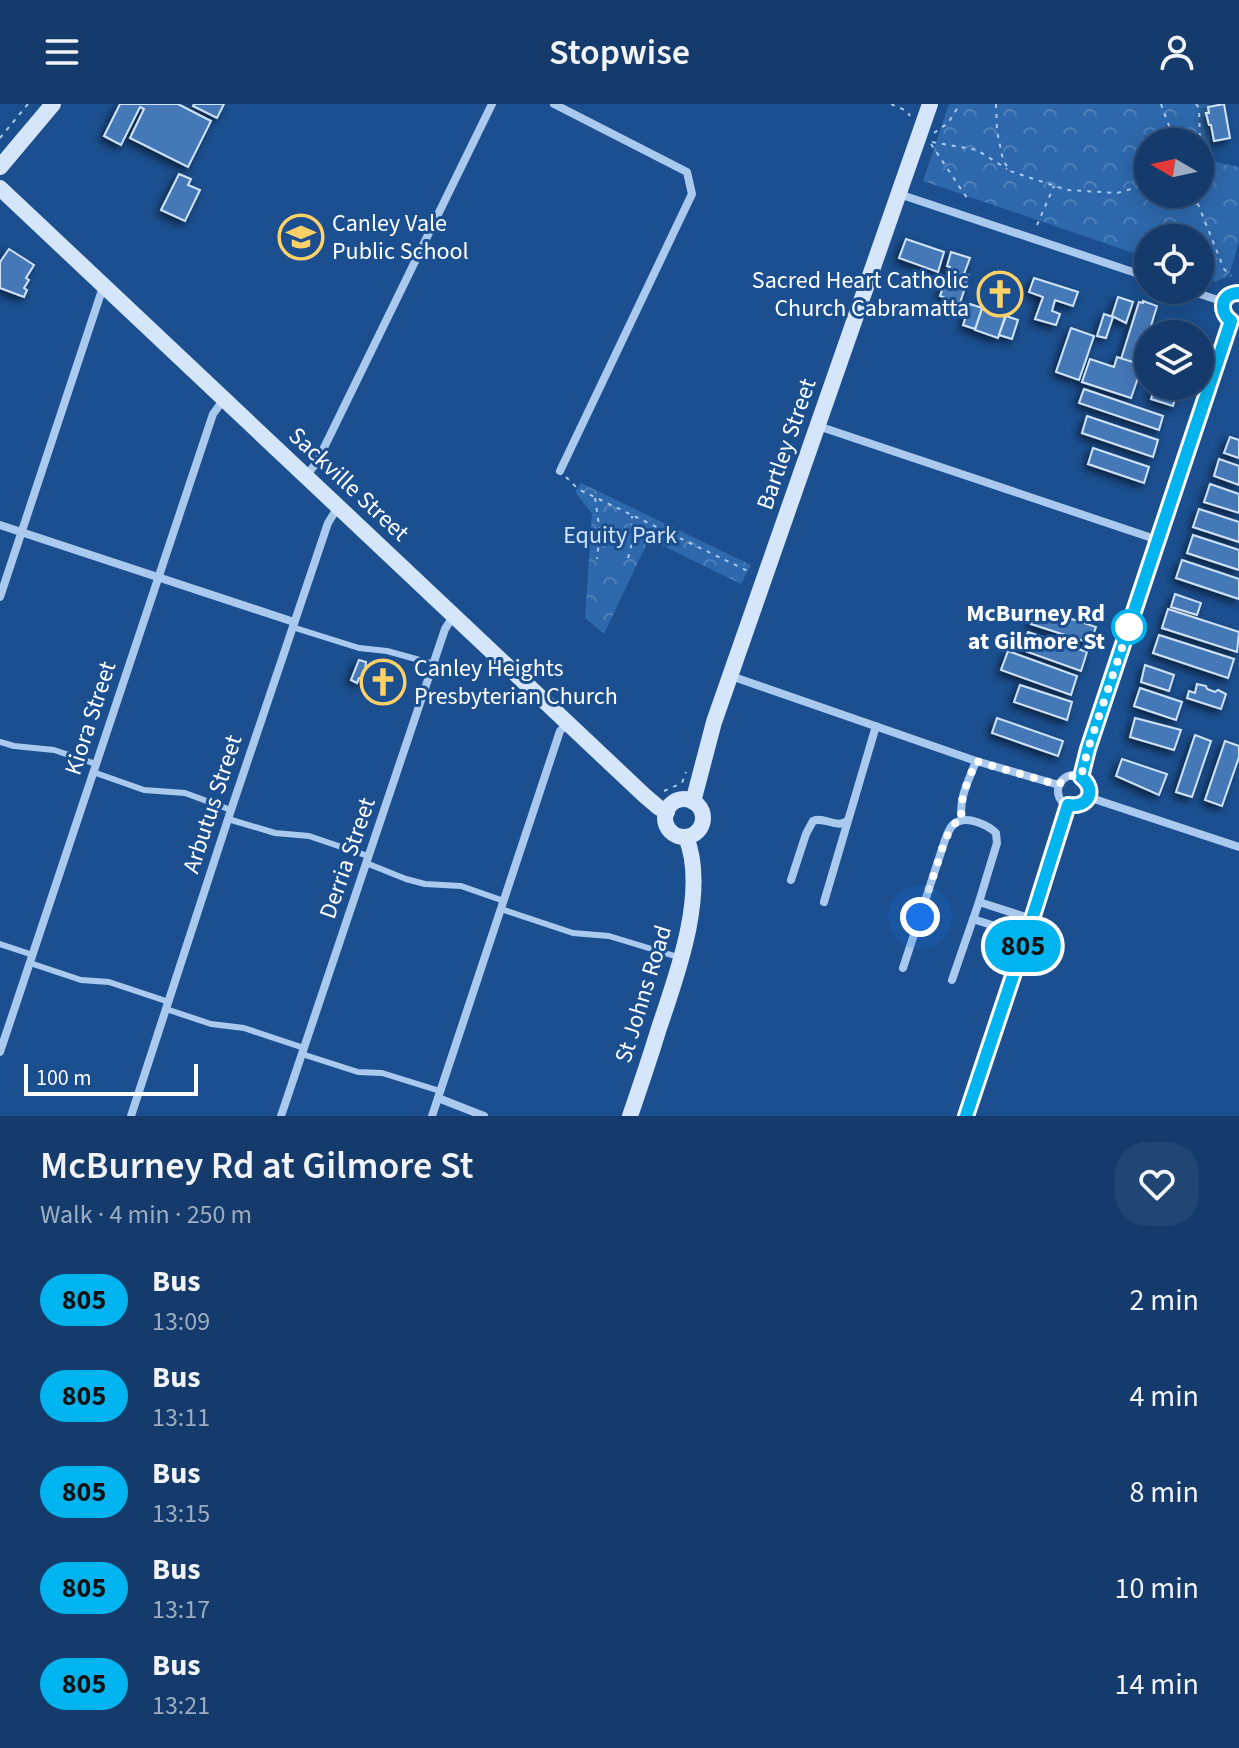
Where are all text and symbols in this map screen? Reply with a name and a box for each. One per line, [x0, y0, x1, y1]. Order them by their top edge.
text: Stopwise [549, 27, 690, 78]
icon: menu [40, 30, 84, 74]
icon: person [1155, 30, 1199, 74]
north arrow [1134, 128, 1214, 208]
map controls [1134, 128, 1214, 400]
place label: Canley Vale Public School [332, 206, 469, 269]
school or university icon: Canley Vale Public School [277, 213, 325, 261]
button: locate [1134, 224, 1214, 304]
place label: Sacred Heart Catholic Church Cabramatta [752, 263, 969, 326]
church icon: Sacred Heart Catholic Church Cabramatta [976, 270, 1024, 318]
button: layers [1134, 320, 1214, 400]
street label: Bartley Street [748, 374, 825, 515]
street label: Sackville Street [280, 419, 417, 550]
park label: Equity Park [563, 518, 677, 553]
place label: McBurney Rd at Gilmore St [966, 596, 1105, 659]
marker: McBurney Rd at Gilmore St [1112, 610, 1146, 644]
place label: Canley Heights Presbyterian Church [414, 651, 618, 714]
street label: Kiora Street [56, 657, 125, 779]
church icon: Canley Heights Presbyterian Church [359, 658, 407, 706]
street label: Arbutus Street [174, 730, 251, 878]
street label: Derria Street [310, 793, 385, 924]
your location [900, 897, 940, 937]
line badge: 805 [977, 920, 1069, 972]
street label: St Johns Road [606, 921, 681, 1067]
text: 805 [1001, 926, 1045, 966]
scale bar [24, 1060, 198, 1096]
text: 100 m [36, 1062, 91, 1094]
text: McBurney Rd at Gilmore St [40, 1139, 473, 1193]
button: heart [1115, 1142, 1199, 1226]
text: Walk · 4 min · 250 m [40, 1196, 252, 1233]
text: Bus [152, 1260, 200, 1303]
text: 2 min [1129, 1279, 1199, 1322]
text: 805 [62, 1280, 106, 1320]
text: 13:09 [152, 1303, 210, 1340]
text: Bus [152, 1356, 200, 1399]
text: 4 min [1129, 1375, 1199, 1418]
text: 805 [62, 1376, 106, 1416]
text: 13:11 [152, 1399, 210, 1436]
text: Bus [152, 1452, 200, 1495]
text: 8 min [1129, 1471, 1199, 1514]
text: 805 [62, 1472, 106, 1512]
text: 13:15 [152, 1495, 210, 1532]
text: Bus [152, 1548, 200, 1591]
text: 10 min [1115, 1567, 1199, 1610]
text: 805 [62, 1568, 106, 1608]
text: 13:17 [152, 1591, 210, 1628]
text: Bus [152, 1644, 200, 1687]
text: 14 min [1115, 1663, 1199, 1706]
text: 805 [62, 1664, 106, 1704]
text: 13:21 [152, 1687, 210, 1724]

